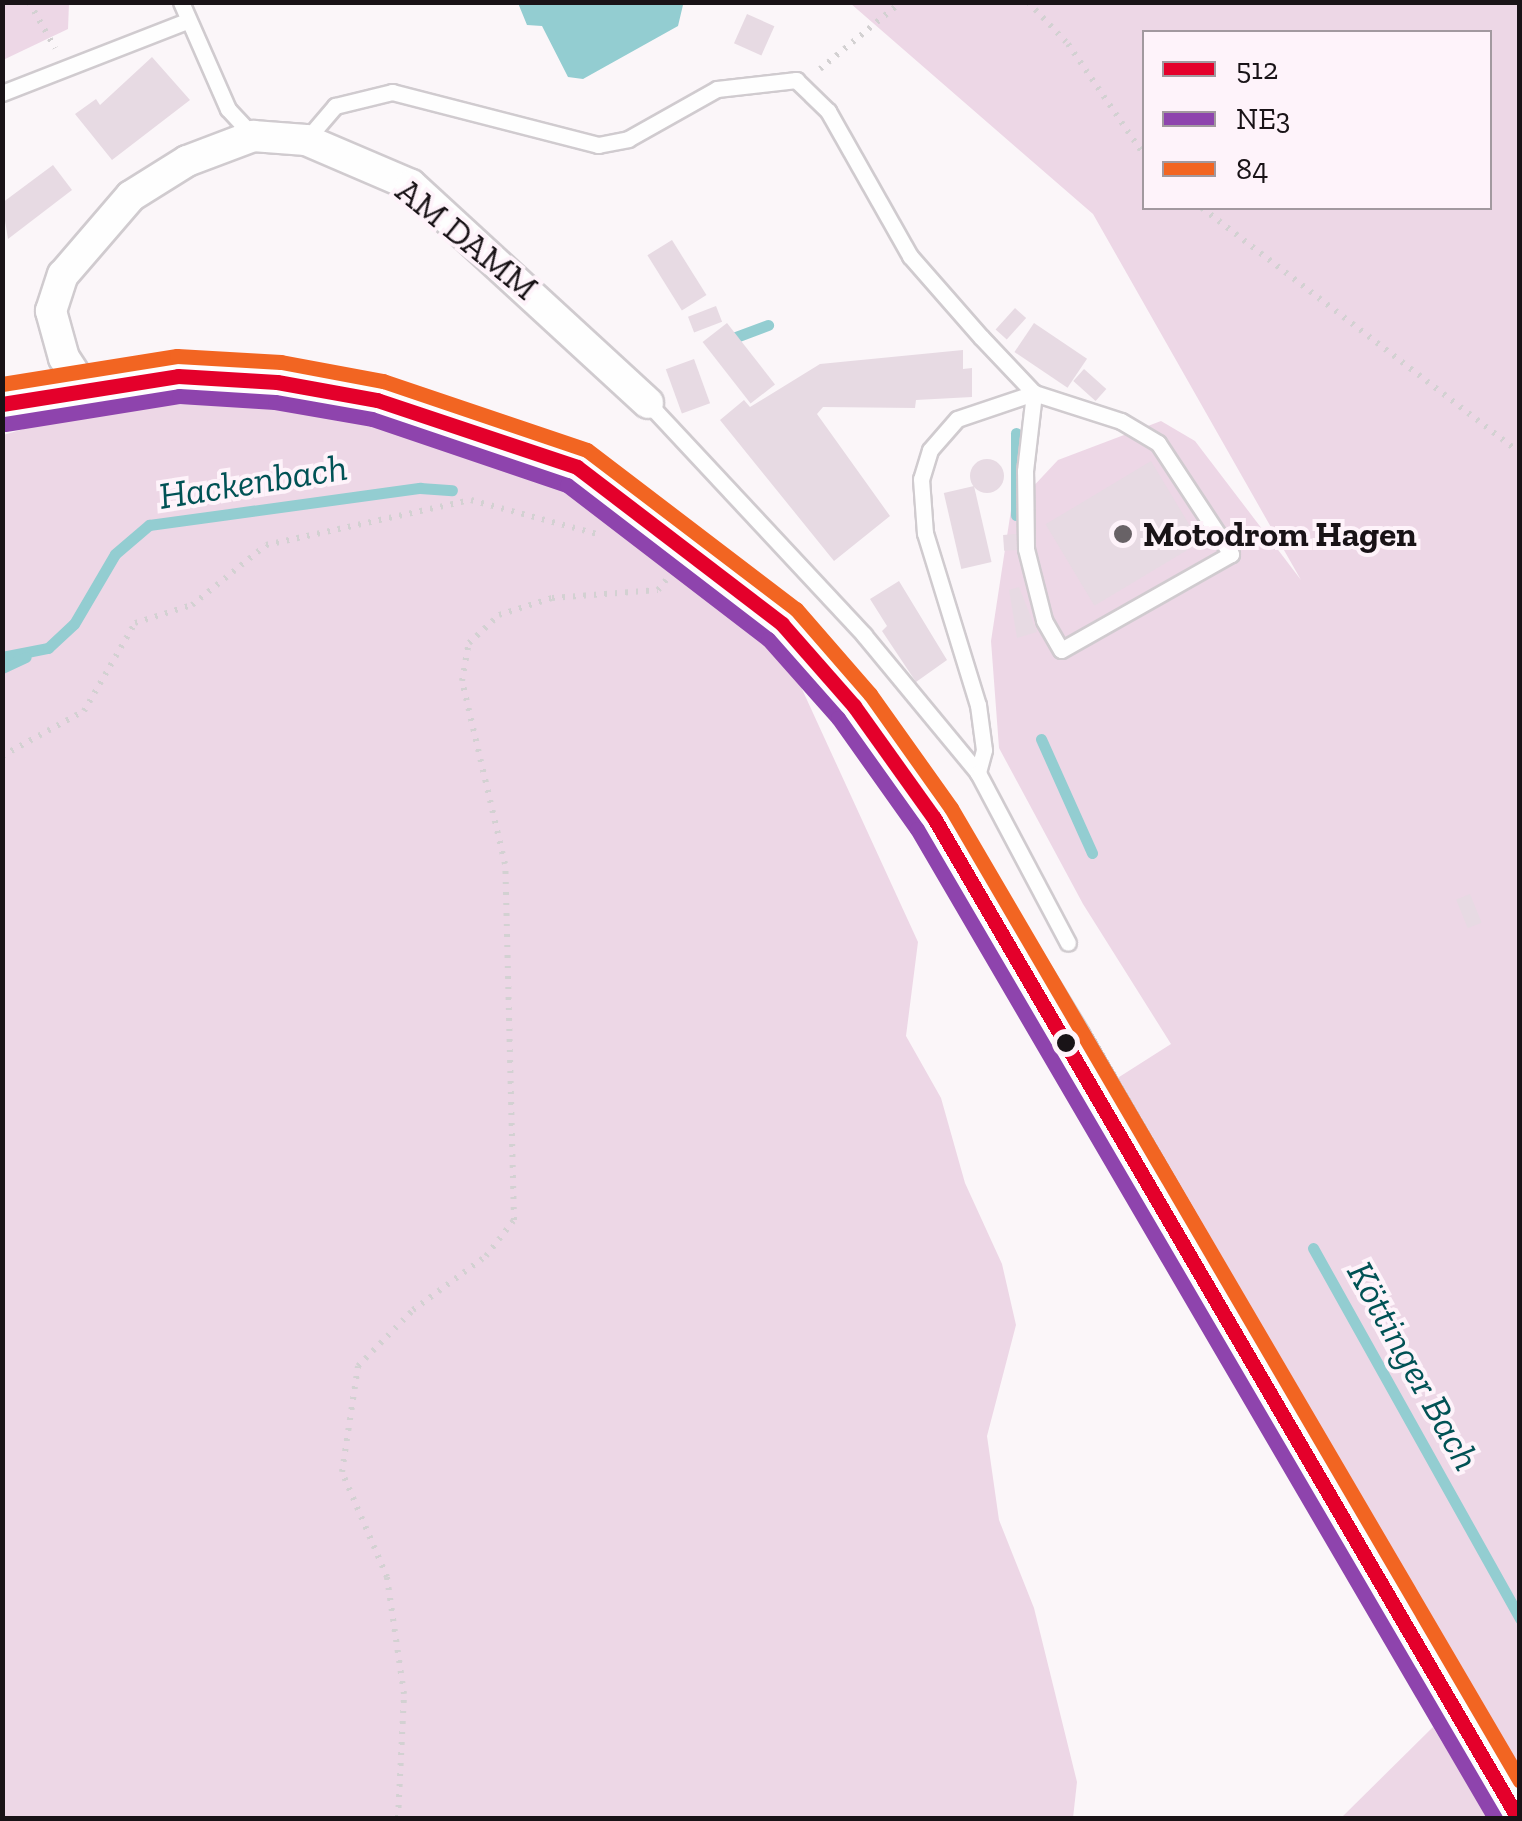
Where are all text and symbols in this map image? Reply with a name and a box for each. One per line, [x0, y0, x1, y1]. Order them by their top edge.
legend [1142, 30, 1492, 210]
text: 512 [1236, 51, 1278, 87]
text: NE3 [1236, 101, 1290, 137]
text: 84 [1236, 151, 1268, 187]
street label: AM DAMM [388, 169, 546, 309]
water label: Hackenbach [156, 445, 350, 519]
place label: Motodrom Hagen [1143, 513, 1417, 555]
marker: Motodrom Hagen [1112, 523, 1134, 545]
unlabelled marker [1056, 1033, 1076, 1053]
water label: Köttinger Bach [1337, 1254, 1489, 1478]

